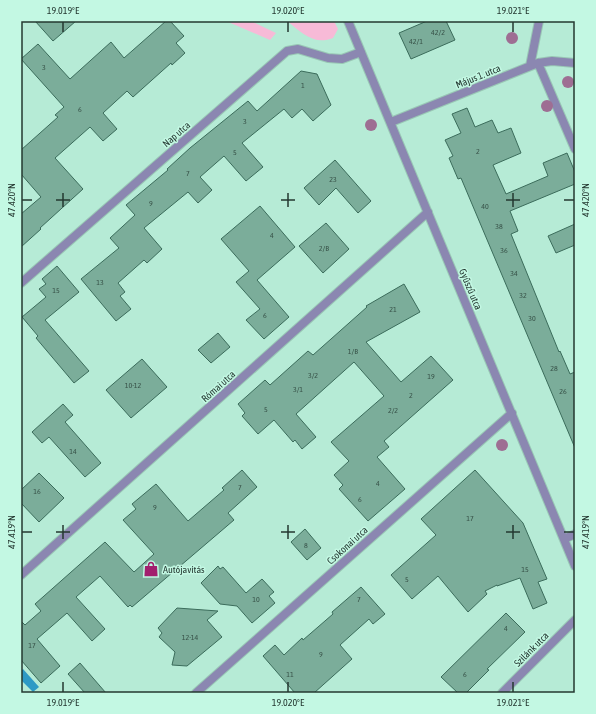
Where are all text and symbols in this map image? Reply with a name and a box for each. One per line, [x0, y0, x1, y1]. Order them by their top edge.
text: 19.019°E [47, 5, 80, 16]
text: 19.020°E [272, 5, 305, 16]
text: 19.021°E [497, 5, 530, 16]
house number: 42/2 [431, 28, 445, 37]
house number: 42/1 [409, 37, 423, 46]
street label: Május 1. utca [454, 62, 502, 90]
house number: 3 [42, 63, 46, 72]
house number: 1 [301, 81, 305, 90]
house number: 6 [78, 105, 82, 114]
house number: 3 [243, 117, 247, 126]
street label: Nap utca [160, 119, 193, 149]
house number: 2 [476, 147, 480, 156]
house number: 5 [233, 148, 237, 157]
house number: 7 [186, 169, 190, 178]
house number: 23 [329, 175, 337, 184]
text: 47.420°N [6, 183, 17, 217]
text: 47.420°N [580, 183, 591, 217]
house number: 9 [149, 199, 153, 208]
house number: 40 [481, 202, 489, 211]
house number: 38 [495, 222, 503, 231]
house number: 4 [270, 231, 274, 240]
house number: 2/B [319, 244, 329, 253]
house number: 36 [500, 246, 508, 255]
street label: Gyűszű utca [457, 267, 484, 312]
house number: 34 [510, 269, 518, 278]
house number: 13 [96, 278, 104, 287]
house number: 15 [52, 286, 60, 295]
house number: 32 [519, 291, 527, 300]
house number: 21 [389, 305, 397, 314]
house number: 6 [263, 311, 267, 320]
house number: 30 [528, 314, 536, 323]
house number: 1/B [348, 347, 358, 356]
house number: 28 [550, 364, 558, 373]
street label: Római utca [199, 368, 238, 404]
house number: 3/2 [308, 371, 318, 380]
house number: 19 [427, 372, 435, 381]
house number: 10-12 [125, 381, 142, 390]
house number: 3/1 [293, 385, 303, 394]
house number: 26 [559, 387, 567, 396]
house number: 2 [409, 391, 413, 400]
house number: 5 [264, 405, 268, 414]
house number: 2/2 [388, 406, 398, 415]
house number: 14 [69, 447, 77, 456]
house number: 4 [376, 479, 380, 488]
house number: 7 [238, 483, 242, 492]
house number: 16 [33, 487, 41, 496]
house number: 6 [358, 495, 362, 504]
house number: 9 [153, 503, 157, 512]
house number: 17 [466, 514, 474, 523]
text: 47.419°N [6, 515, 17, 549]
text: 47.419°N [580, 515, 591, 549]
street label: Csokonai utca [325, 524, 370, 566]
house number: 8 [304, 541, 308, 550]
shop icon: Autójavítás [142, 560, 160, 578]
place label: Autójavítás [163, 564, 205, 575]
house number: 15 [521, 565, 529, 574]
house number: 5 [405, 575, 409, 584]
house number: 10 [252, 595, 260, 604]
house number: 7 [357, 595, 361, 604]
house number: 4 [504, 624, 508, 633]
street label: Szilánk utca [512, 630, 551, 669]
house number: 12-14 [182, 633, 199, 642]
house number: 17 [28, 641, 36, 650]
house number: 9 [319, 650, 323, 659]
house number: 11 [286, 670, 294, 679]
house number: 6 [463, 670, 467, 679]
text: 19.019°E [47, 697, 80, 708]
text: 19.020°E [272, 697, 305, 708]
text: 19.021°E [497, 697, 530, 708]

